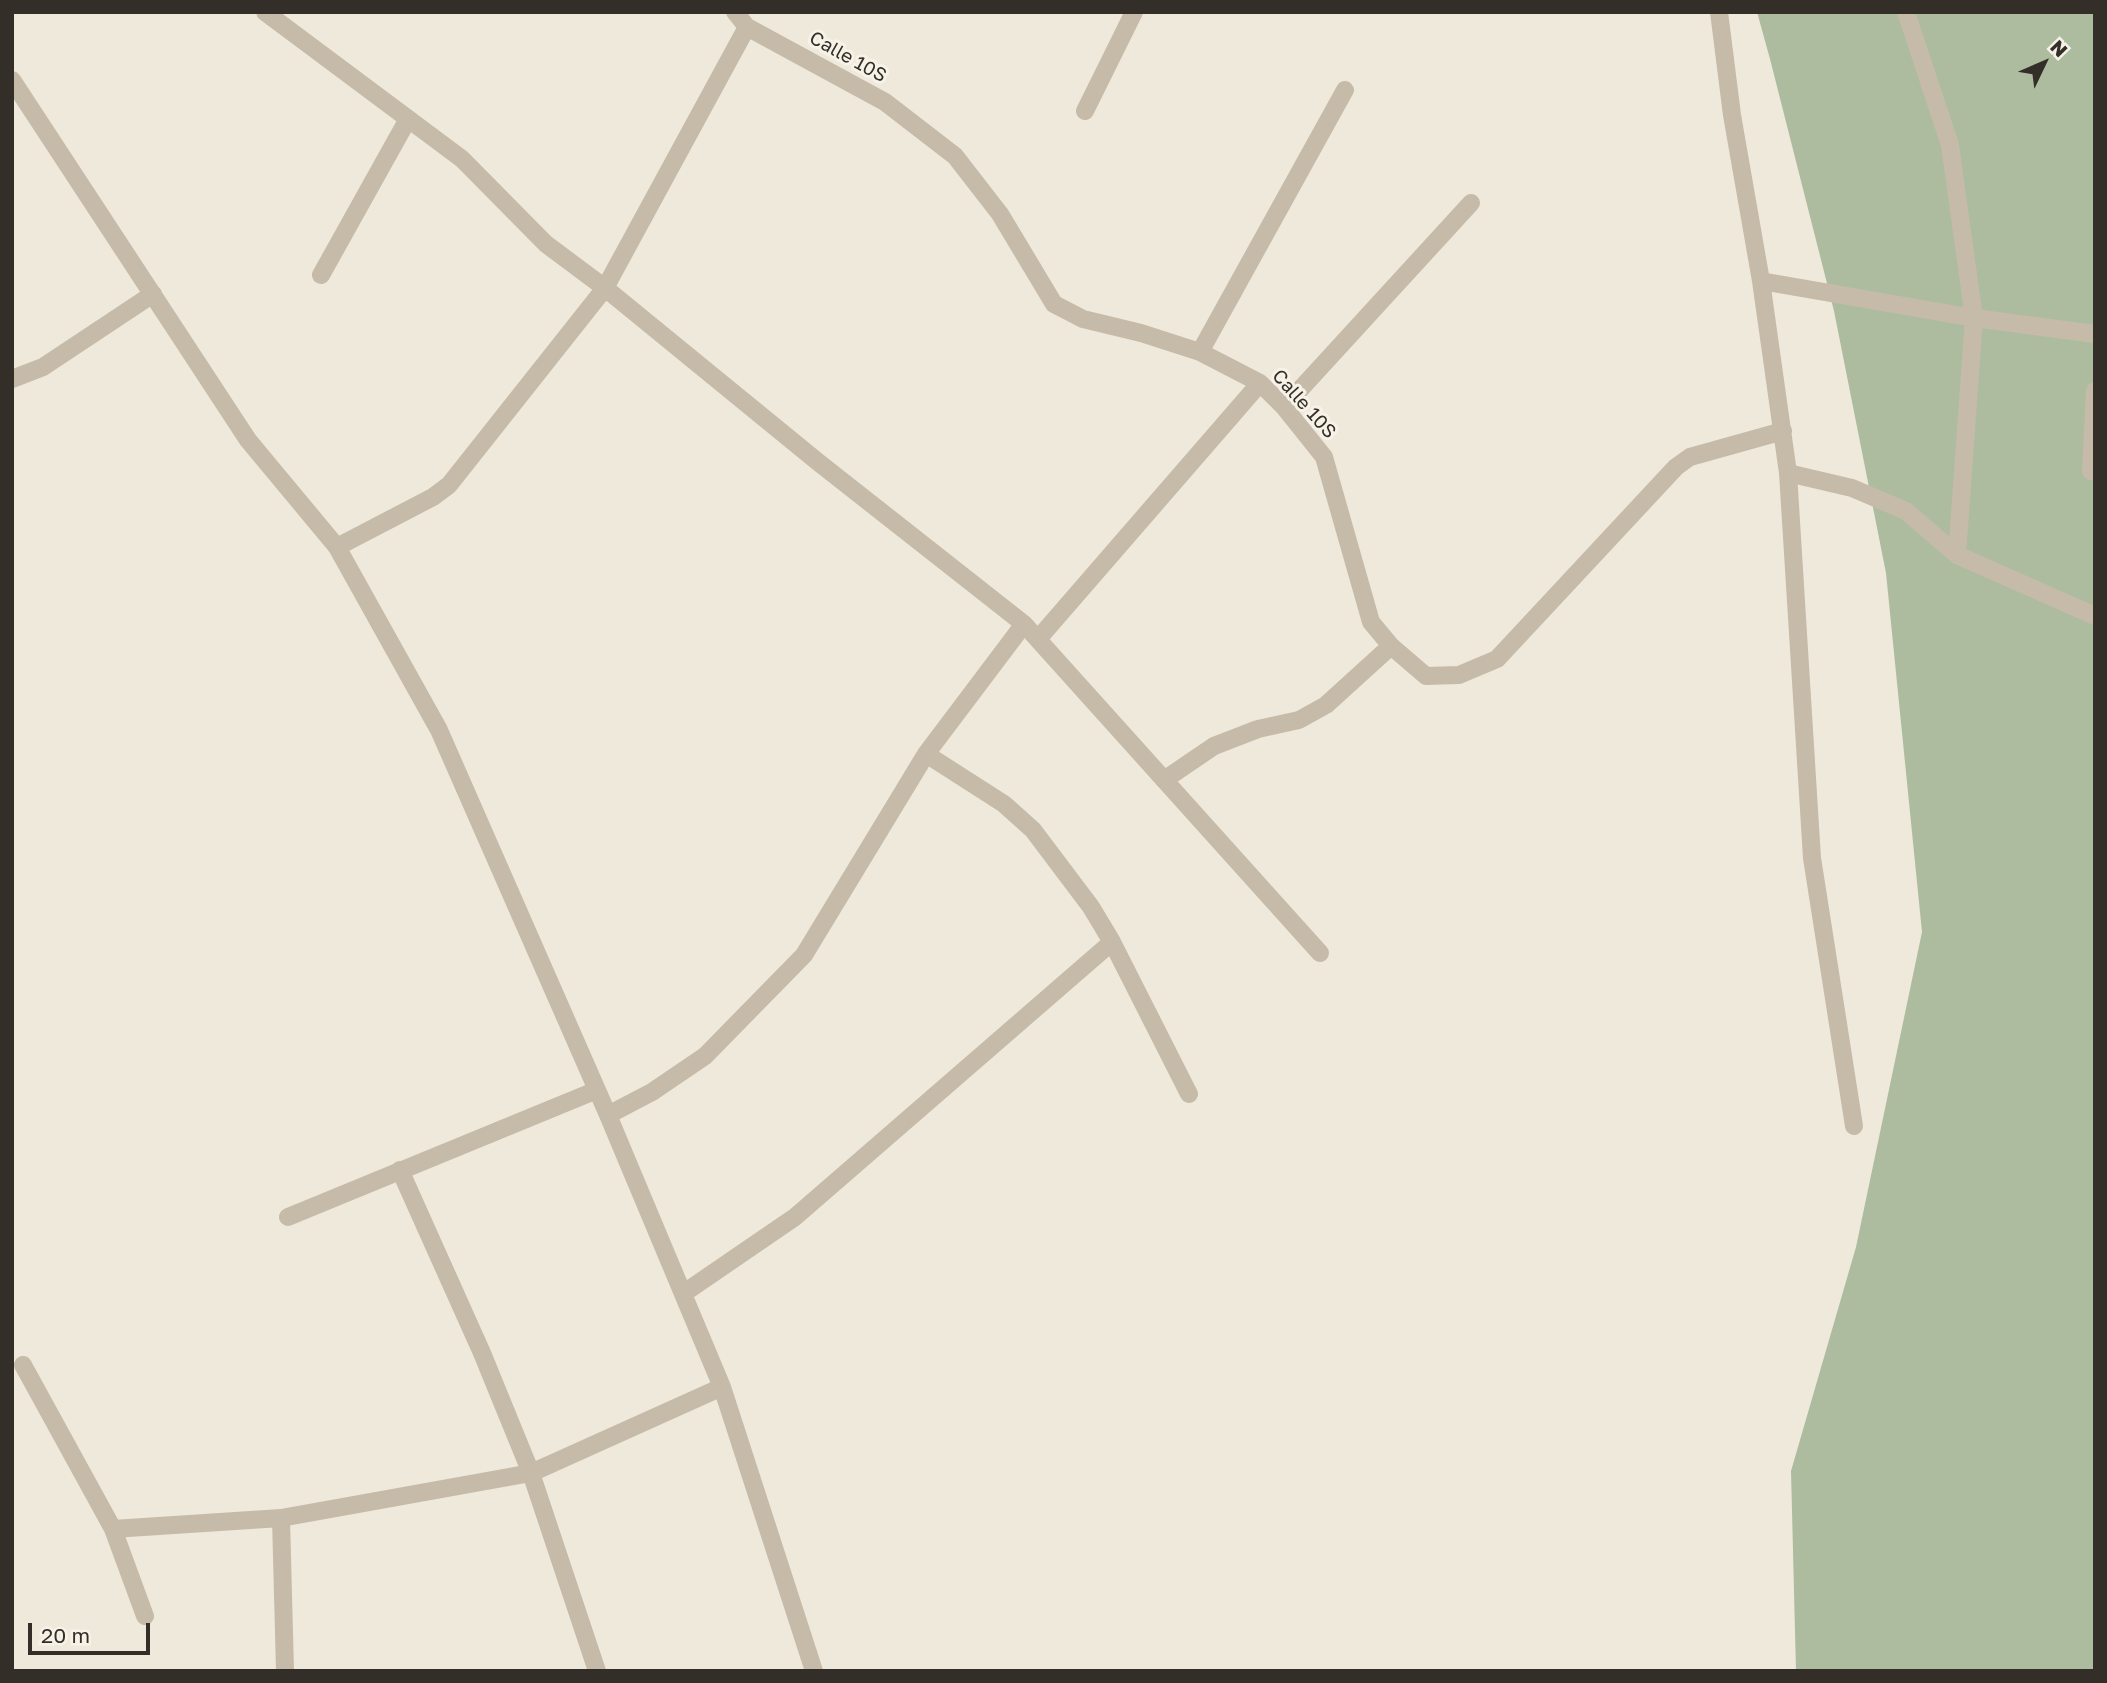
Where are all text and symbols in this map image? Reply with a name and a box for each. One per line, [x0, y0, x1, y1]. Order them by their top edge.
street label: Calle 10S [805, 27, 891, 87]
north arrow [2009, 28, 2079, 98]
text: N [2046, 35, 2073, 61]
street label: Calle 10S [1267, 365, 1341, 443]
scale bar [32, 1610, 154, 1654]
text: 20 m [41, 1622, 90, 1648]

